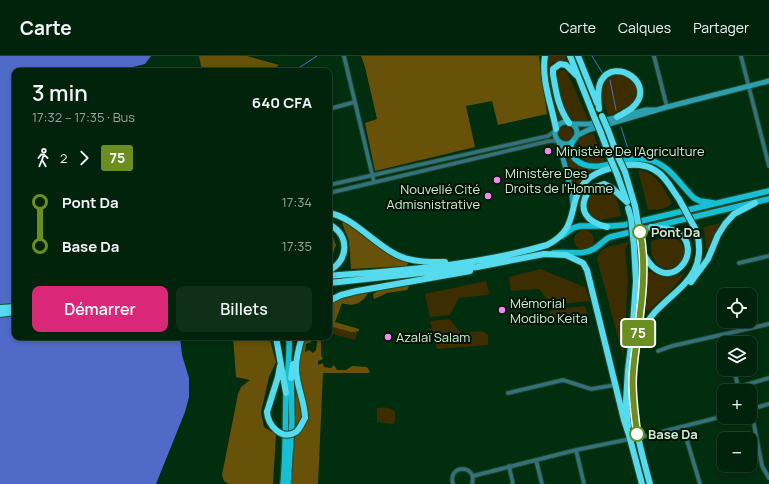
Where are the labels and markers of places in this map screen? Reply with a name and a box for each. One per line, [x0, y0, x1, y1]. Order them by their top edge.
place label: Ministère De l'Agriculture [556, 142, 705, 160]
marker: Ministère De l'Agriculture [543, 146, 553, 156]
place label: Ministère Des Droits de l'Homme [505, 164, 614, 197]
marker: Ministère Des Droits de l'Homme [492, 175, 502, 185]
place label: Nouvellé Cité Admisnistrative [387, 180, 480, 213]
marker: Nouvellé Cité Admisnistrative [483, 191, 493, 201]
place label: Pont Da [651, 223, 700, 241]
marker: Pont Da [632, 224, 648, 240]
place label: Mémorial Modibo Keita [510, 294, 588, 327]
marker: Mémorial Modibo Keita [497, 305, 507, 315]
place label: Azalaï Salam [396, 328, 470, 346]
marker: Azalaï Salam [383, 332, 393, 342]
place label: Base Da [648, 425, 698, 443]
marker: Base Da [629, 426, 645, 442]

